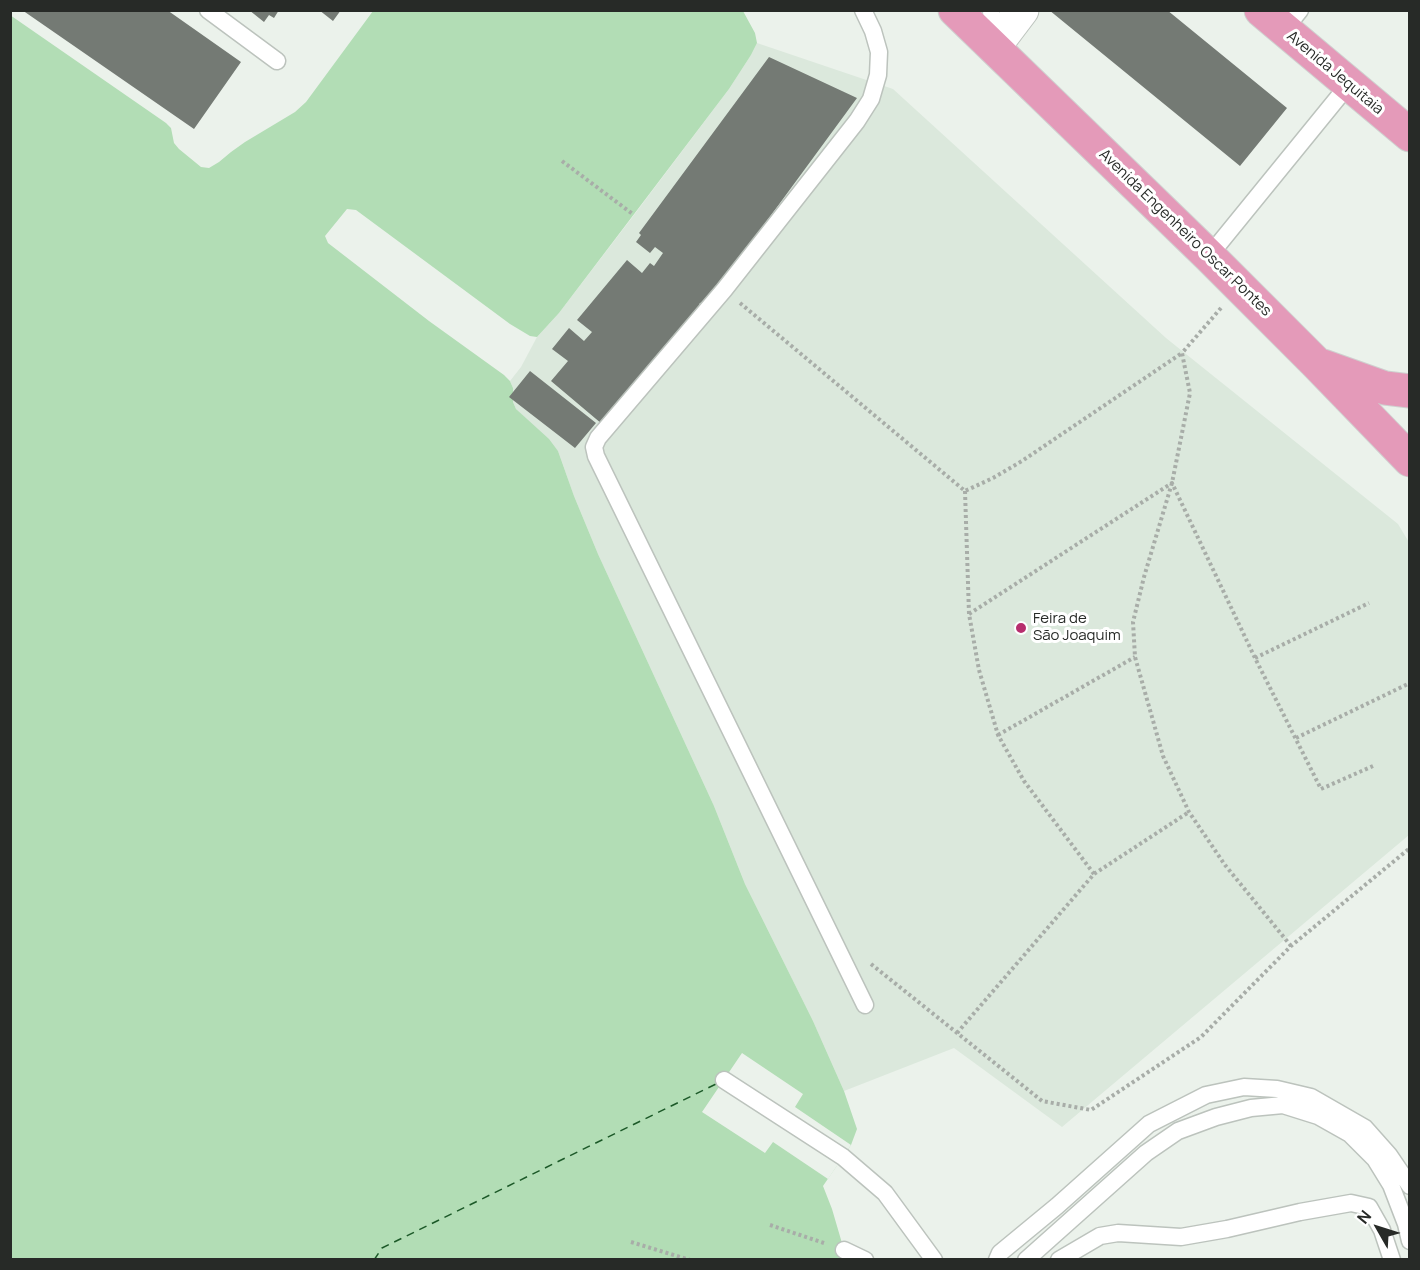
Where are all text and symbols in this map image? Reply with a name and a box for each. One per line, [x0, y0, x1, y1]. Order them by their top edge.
street label: Avenida Jequitaia [1283, 27, 1387, 119]
street label: Avenida Engenheiro Oscar Pontes [1095, 146, 1275, 320]
place label: Feira de São Joaquim [1033, 610, 1121, 645]
marker: Feira de São Joaquim [1014, 621, 1028, 635]
north arrow [1348, 1198, 1408, 1258]
text: N [1352, 1205, 1376, 1228]

